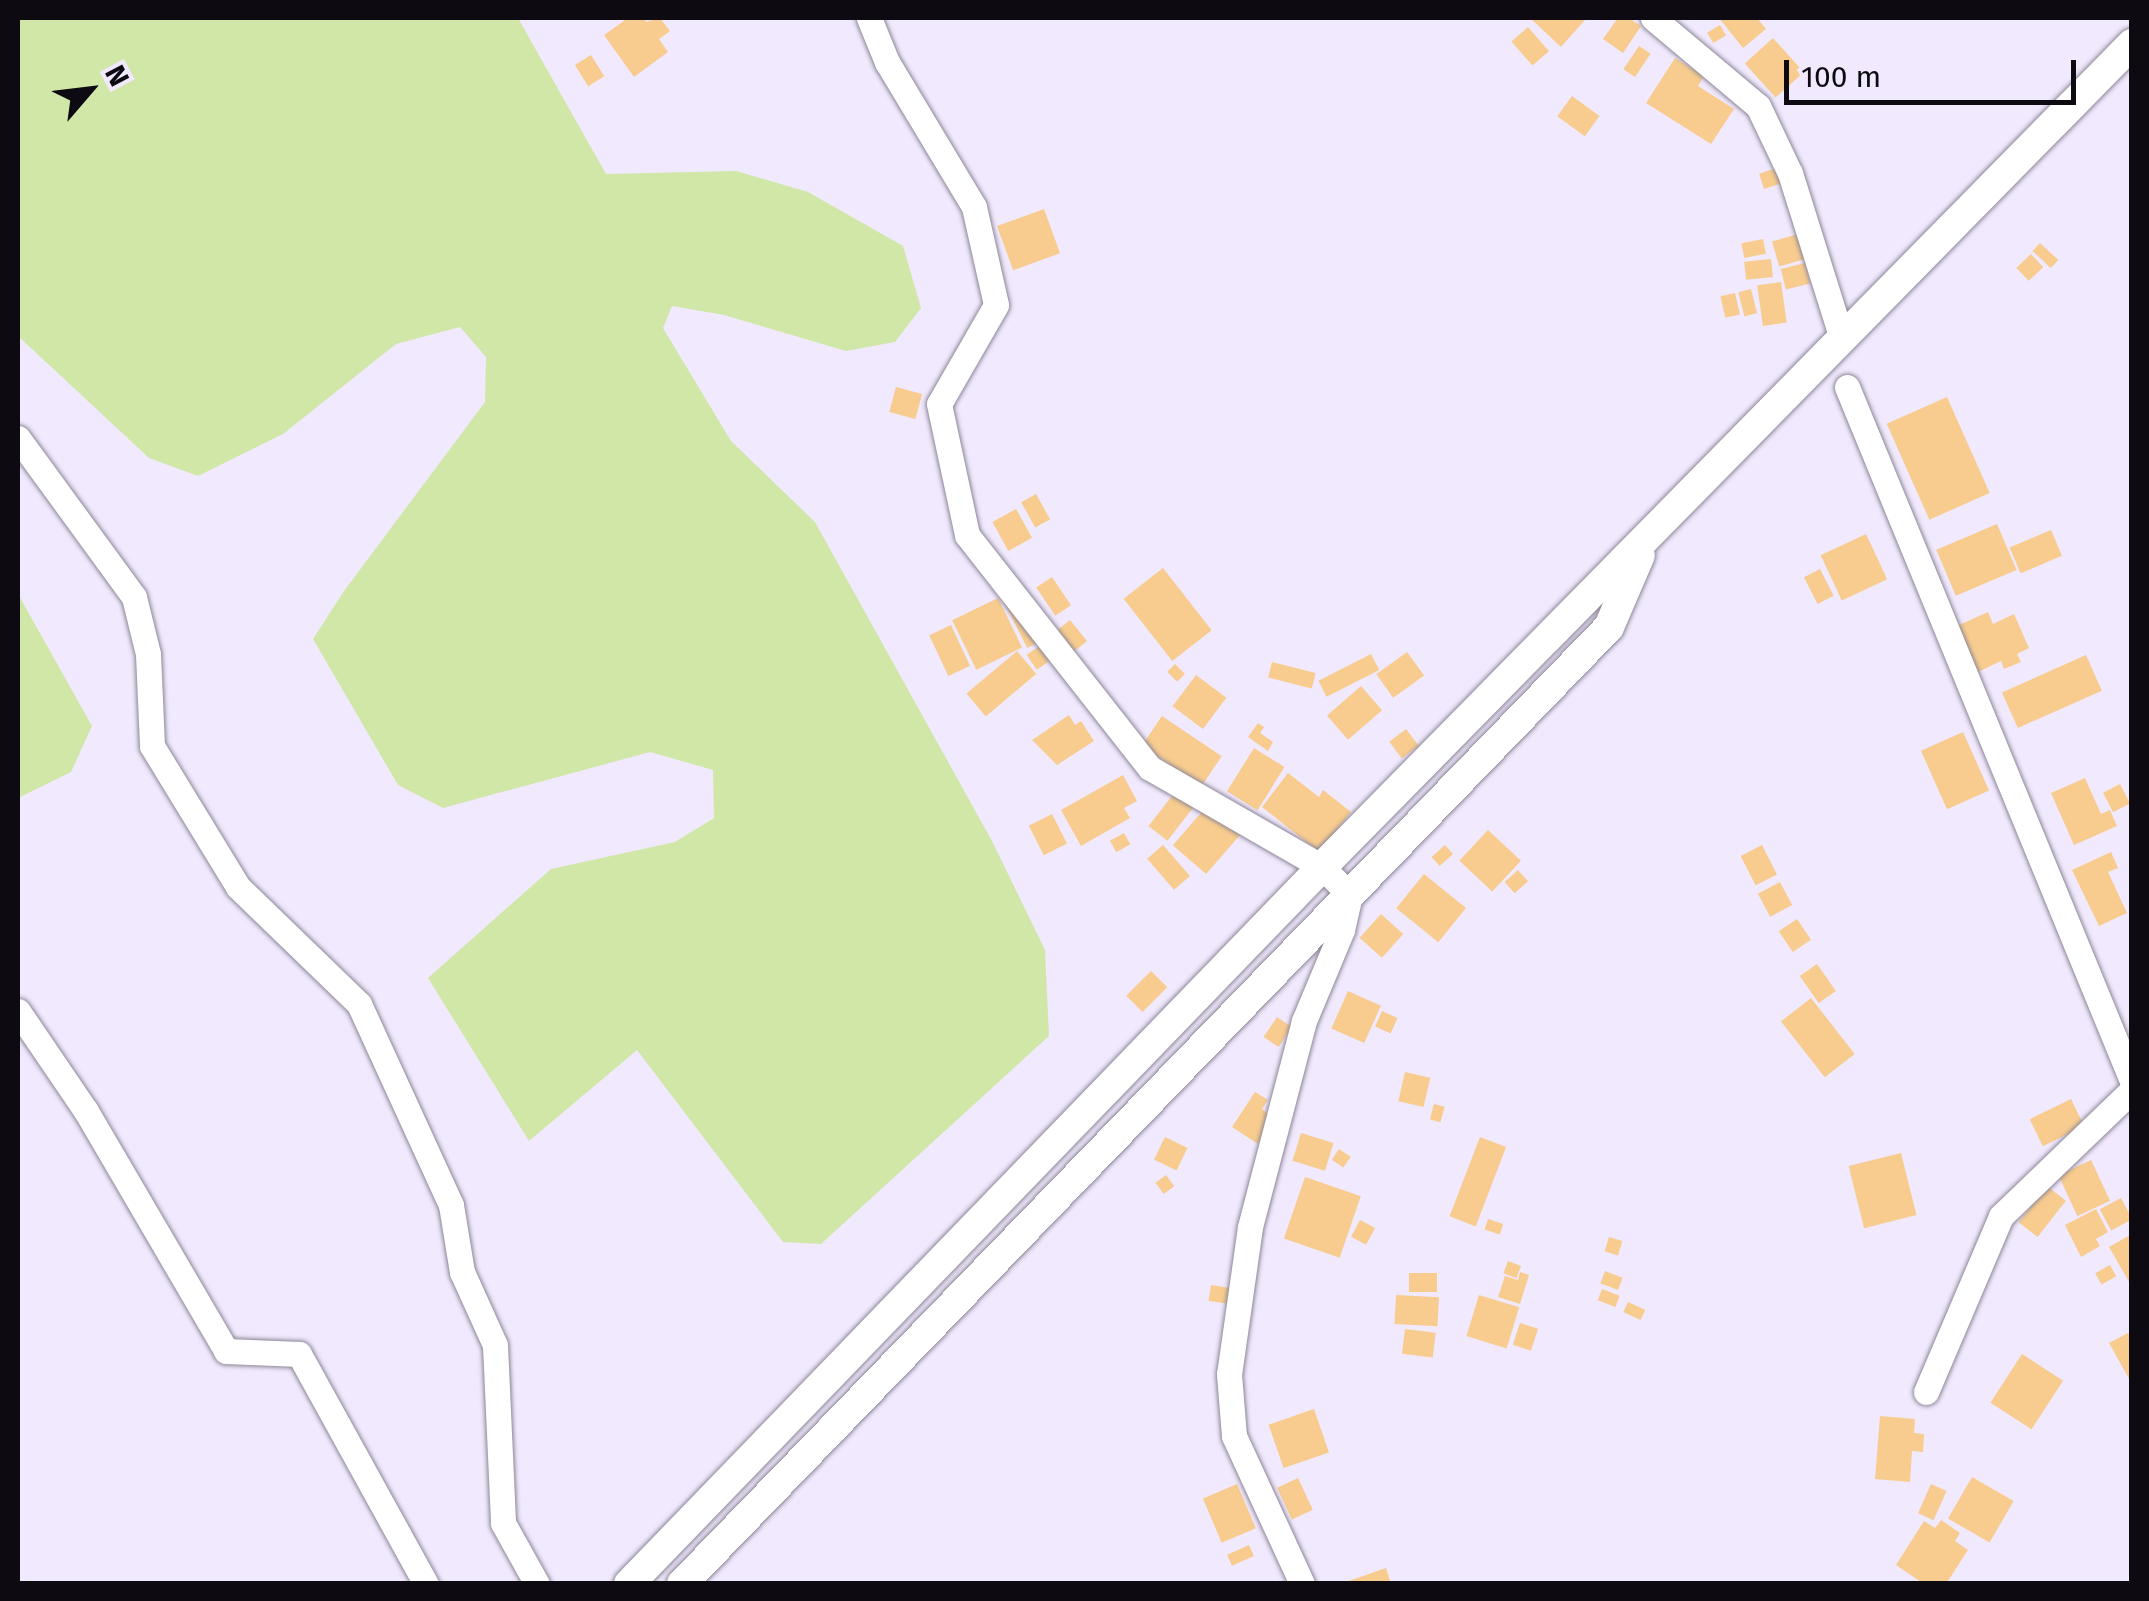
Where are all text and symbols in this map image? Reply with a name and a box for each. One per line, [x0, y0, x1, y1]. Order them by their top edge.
north arrow [40, 40, 140, 140]
scale bar [1789, 40, 2082, 102]
text: 100 m [1801, 59, 1881, 95]
text: N [98, 60, 136, 92]

